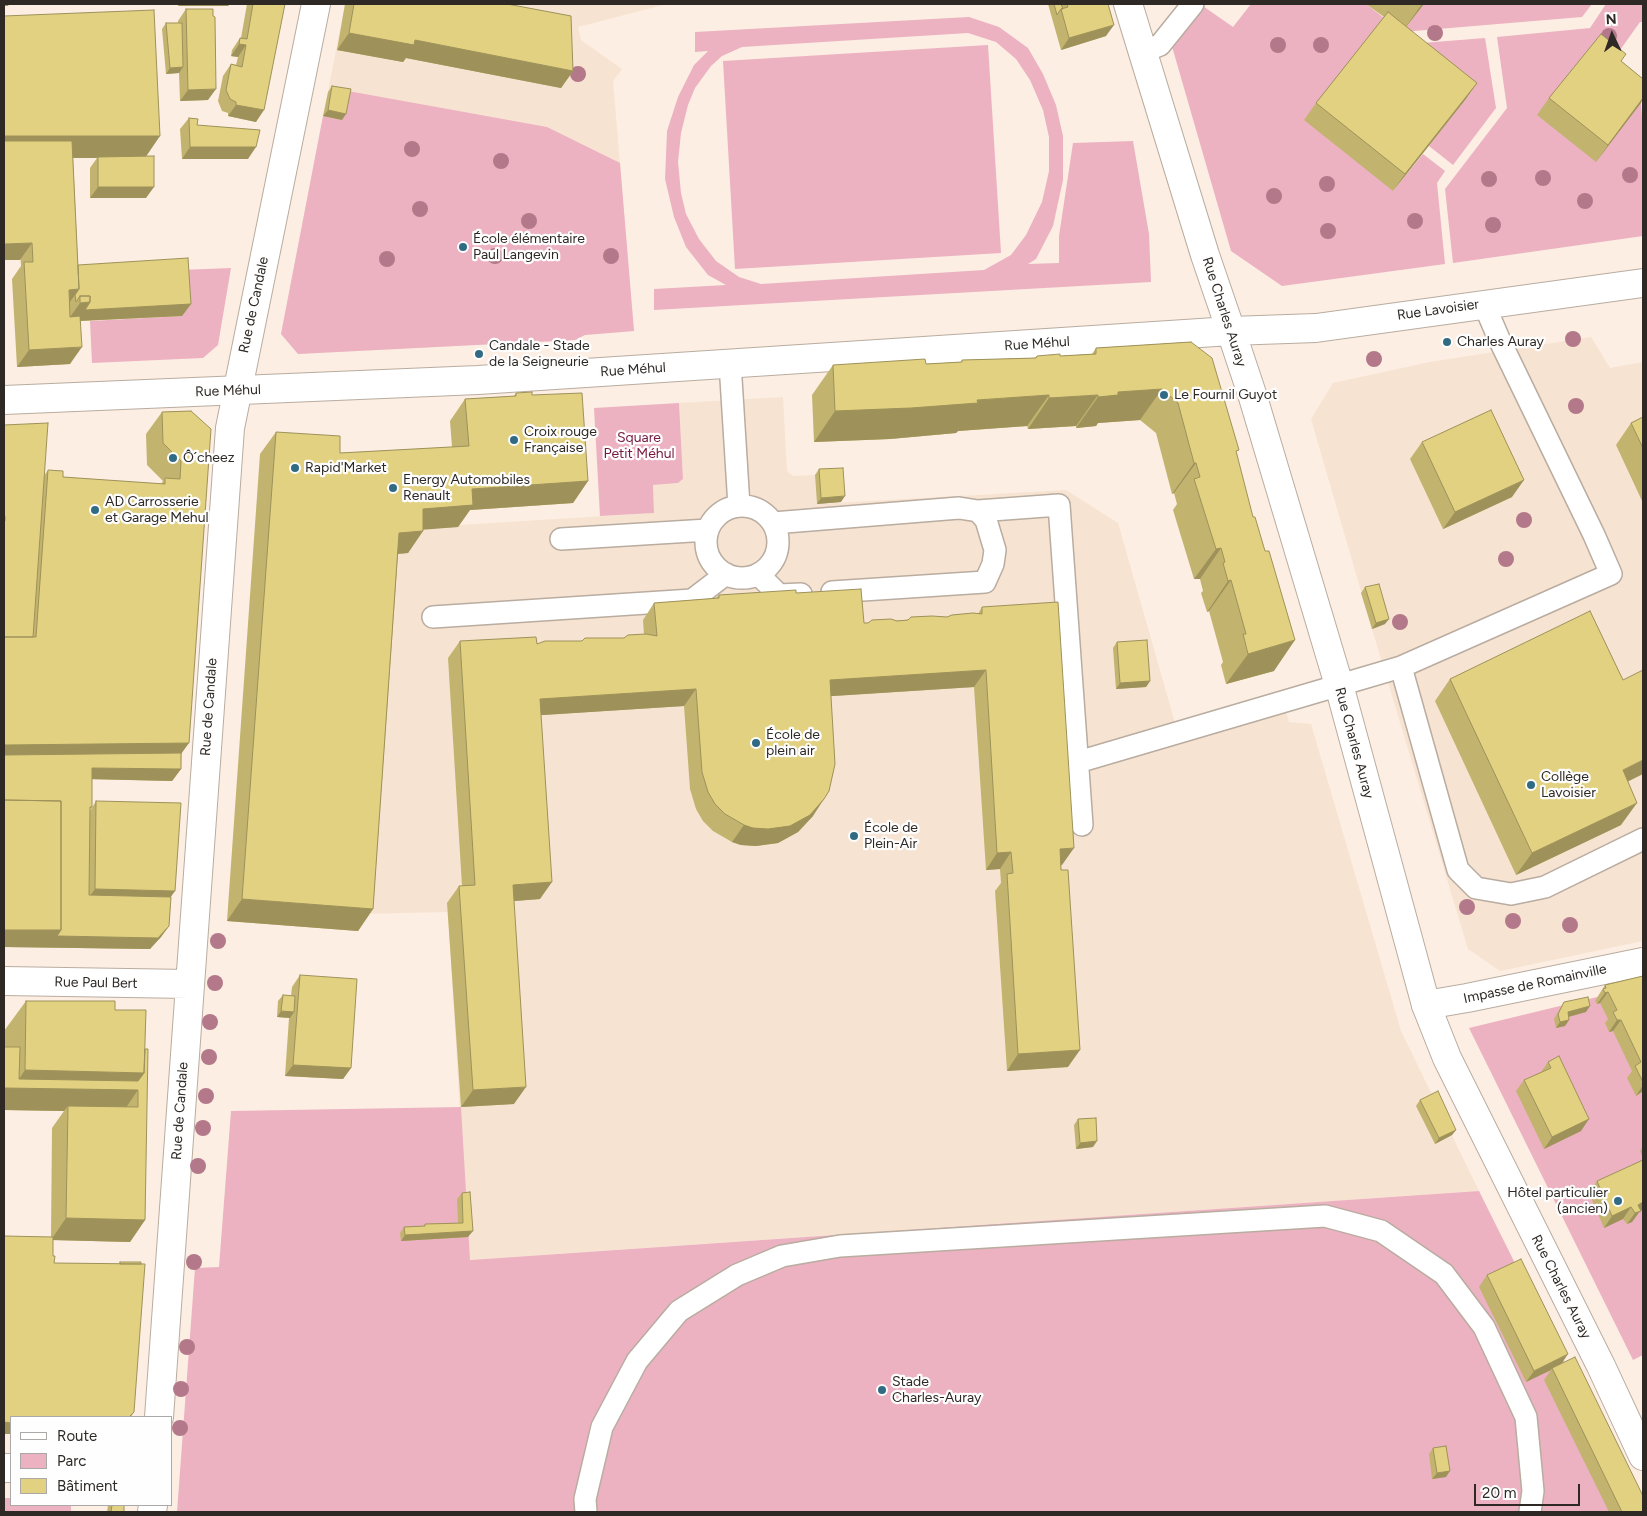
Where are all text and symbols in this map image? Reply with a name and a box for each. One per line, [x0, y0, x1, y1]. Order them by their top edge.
north arrow [1587, 10, 1637, 60]
text: N [1605, 11, 1617, 28]
place label: École élémentaire Paul Langevin [473, 231, 585, 264]
marker: École élémentaire Paul Langevin [457, 241, 469, 253]
street label: Rue de Candale [236, 255, 272, 355]
street label: Rue Charles Auray [1198, 255, 1250, 369]
street label: Rue Lavoisier [1396, 296, 1480, 324]
street label: Rue Méhul [1004, 333, 1070, 355]
place label: Charles Auray [1457, 334, 1544, 350]
marker: Charles Auray [1441, 336, 1453, 348]
place label: Candale - Stade de la Seigneurie [489, 338, 590, 371]
marker: Candale - Stade de la Seigneurie [473, 348, 485, 360]
street label: Rue Méhul [600, 359, 666, 381]
street label: Rue Méhul [195, 381, 261, 401]
place label: Le Fournil Guyot [1174, 387, 1277, 403]
marker: Le Fournil Guyot [1158, 389, 1170, 401]
place label: Croix rouge Française [524, 424, 597, 457]
park label: Square Petit Méhul [603, 430, 675, 462]
marker: Croix rouge Française [508, 434, 520, 446]
place label: Ô´cheez [183, 450, 235, 466]
marker: Ô´cheez [167, 452, 179, 464]
place label: Rapid'Market [305, 460, 387, 476]
marker: Rapid'Market [289, 462, 301, 474]
place label: Energy Automobiles Renault [403, 472, 530, 504]
marker: Energy Automobiles Renault [387, 482, 399, 494]
place label: AD Carrosserie et Garage Mehul [105, 494, 209, 526]
marker: AD Carrosserie et Garage Mehul [89, 504, 101, 516]
street label: Rue de Candale [197, 657, 221, 757]
street label: Rue Charles Auray [1331, 685, 1377, 801]
place label: École de plein air [766, 727, 820, 760]
marker: École de plein air [750, 737, 762, 749]
place label: Collège Lavoisier [1541, 769, 1596, 802]
marker: Collège Lavoisier [1525, 779, 1537, 791]
place label: École de Plein-Air [864, 820, 918, 852]
marker: École de Plein-Air [848, 830, 860, 842]
street label: Impasse de Romainville [1462, 961, 1608, 1007]
street label: Rue Paul Bert [54, 974, 138, 992]
street label: Rue de Candale [168, 1061, 192, 1161]
place label: Hôtel particulier (ancien) [1507, 1185, 1608, 1218]
marker: Hôtel particulier (ancien) [1612, 1195, 1624, 1207]
street label: Rue Charles Auray [1528, 1232, 1594, 1342]
place label: Stade Charles-Auray [892, 1374, 981, 1406]
marker: Stade Charles-Auray [876, 1384, 888, 1396]
legend [10, 1416, 172, 1506]
text: Route [57, 1427, 97, 1445]
text: Parc [57, 1452, 86, 1470]
scale bar [1477, 1474, 1583, 1506]
text: Bâtiment [57, 1477, 118, 1495]
text: 20 m [1482, 1484, 1516, 1502]

